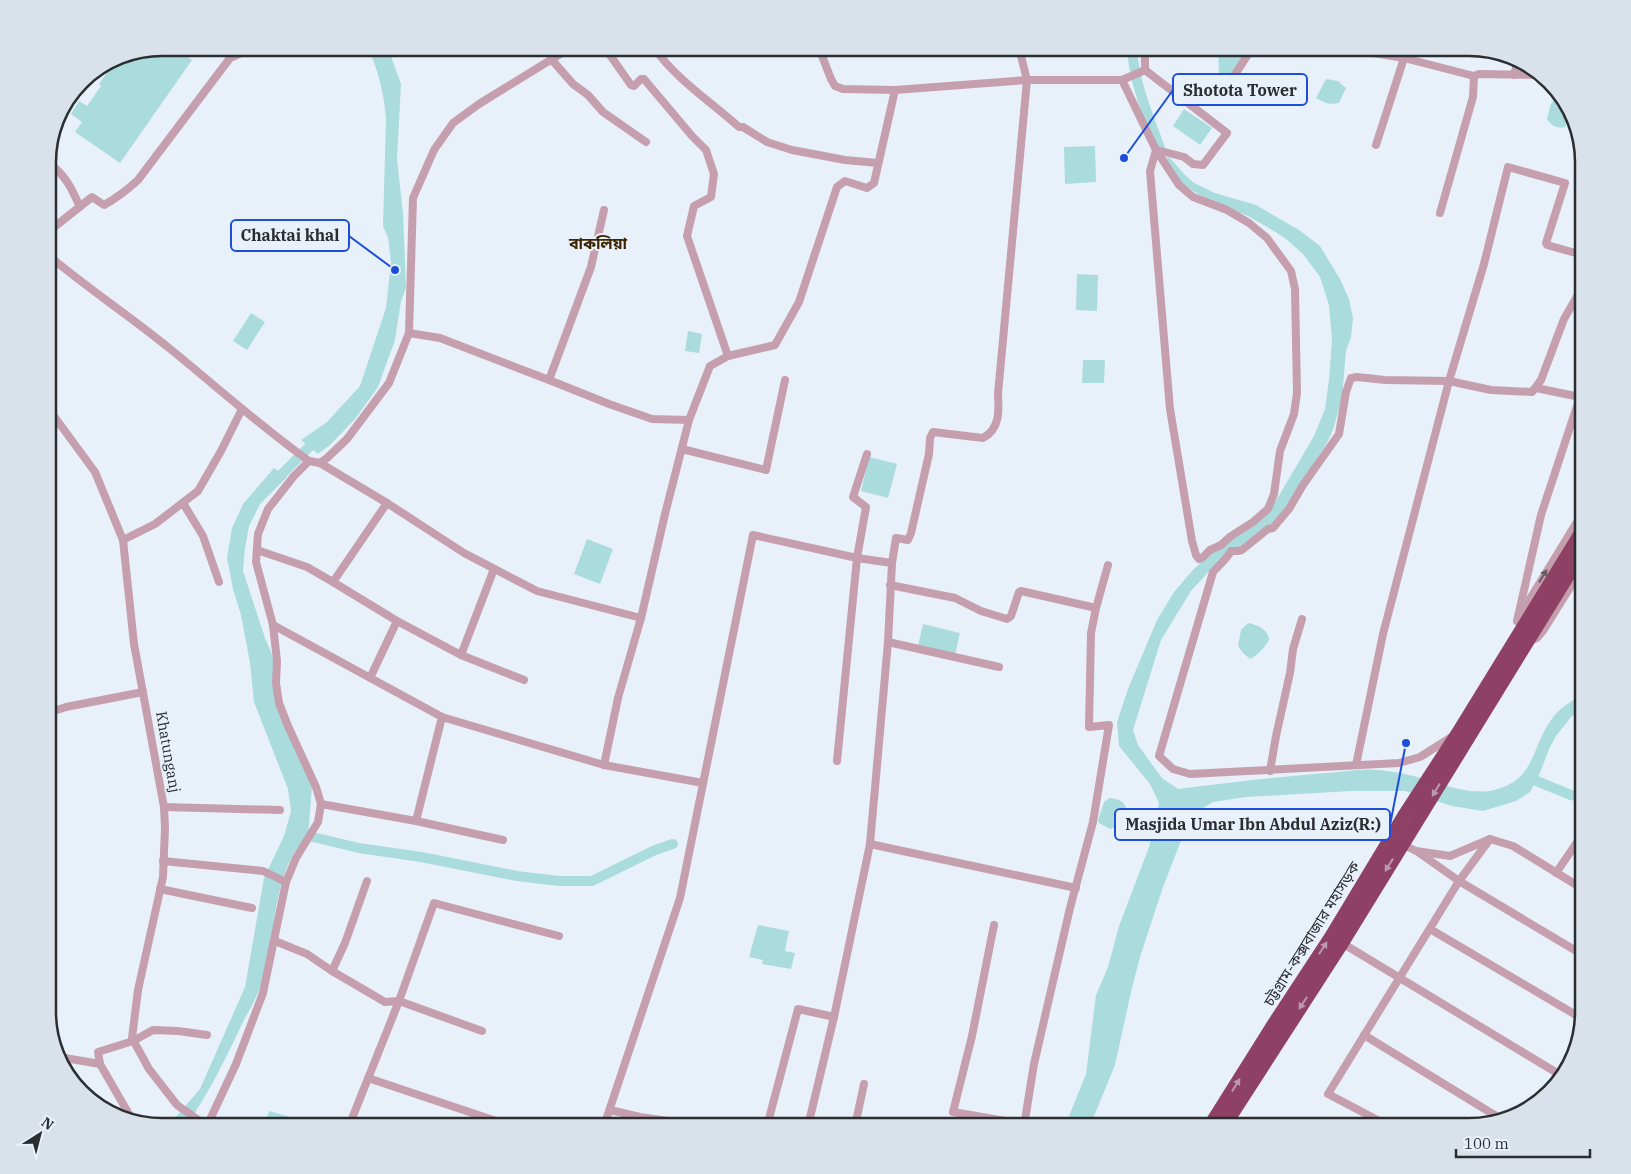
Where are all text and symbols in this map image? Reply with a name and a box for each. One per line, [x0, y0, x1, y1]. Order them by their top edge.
callout: Shotota Tower [1173, 74, 1307, 105]
text: Shotota Tower [1183, 80, 1297, 100]
callout: Chaktai khal [231, 220, 349, 251]
text: Chaktai khal [241, 225, 339, 245]
district label: বাকলিয়া [568, 233, 628, 253]
one-way arrow [1538, 570, 1548, 583]
street label: Khatunganj [152, 710, 185, 794]
one-way arrow [1431, 784, 1440, 797]
callout: Masjida Umar Ibn Abdul Aziz(R:) [1115, 809, 1390, 840]
text: Masjida Umar Ibn Abdul Aziz(R:) [1125, 814, 1381, 834]
street label: চট্টগ্রাম-কক্সবাজার মহাসড়ক [1259, 857, 1364, 1010]
one-way arrow [1384, 859, 1394, 872]
one-way arrow [1319, 942, 1328, 955]
one-way arrow [1298, 997, 1308, 1010]
one-way arrow [1231, 1079, 1241, 1092]
north arrow [15, 1109, 65, 1159]
text: N [38, 1113, 57, 1134]
scale bar [1456, 1126, 1590, 1158]
text: 100 m [1464, 1134, 1509, 1153]

